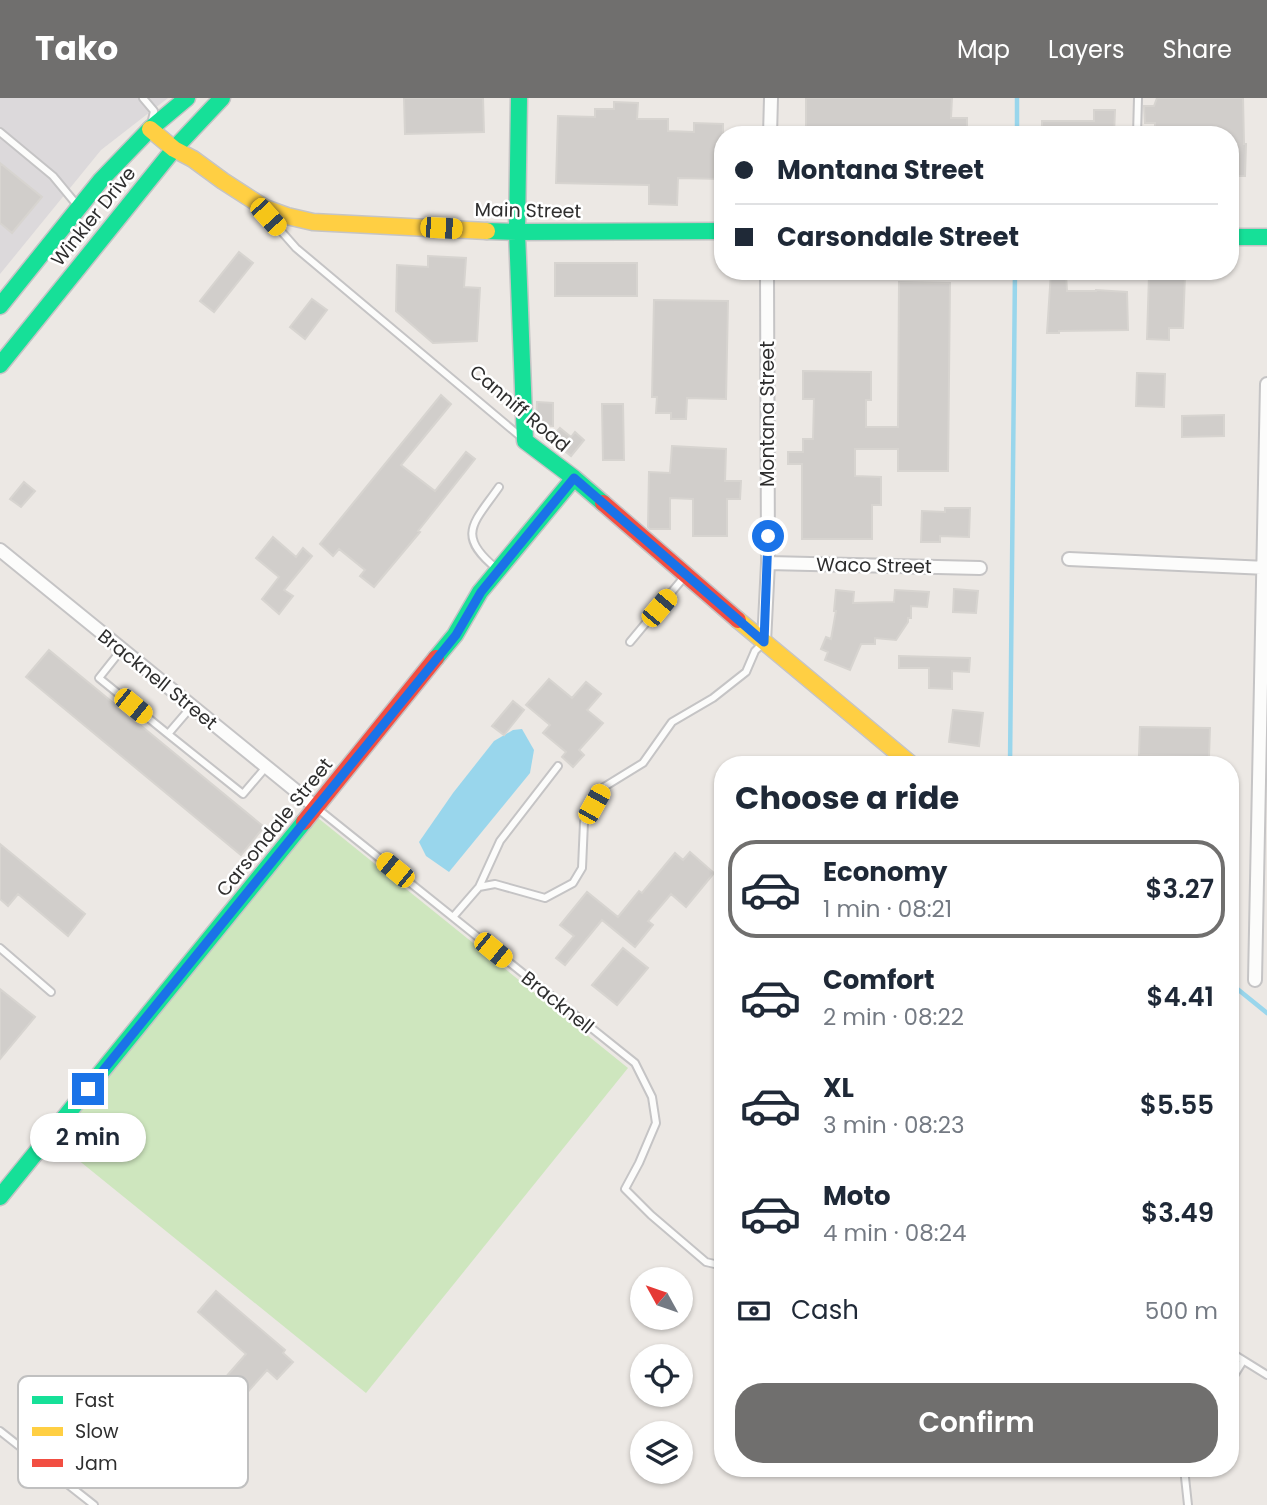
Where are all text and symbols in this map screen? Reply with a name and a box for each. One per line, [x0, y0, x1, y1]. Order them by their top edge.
text: Tako [35, 25, 118, 72]
text: Map [957, 33, 1010, 66]
text: Layers [1048, 33, 1124, 66]
text: Share [1162, 33, 1232, 66]
text: Montana Street [777, 152, 984, 188]
street label: Winkler Drive [45, 161, 142, 272]
car [247, 194, 290, 240]
street label: Main Street [474, 196, 582, 225]
car [420, 216, 463, 240]
text: Carsondale Street [777, 219, 1019, 255]
street label: Montana Street [754, 341, 781, 487]
street label: Canniff Road [464, 358, 576, 458]
route start [752, 520, 784, 552]
street label: Waco Street [816, 551, 932, 580]
car [638, 585, 681, 631]
street label: Bracknell Street [92, 623, 223, 736]
car [111, 685, 156, 727]
street label: Carsondale Street [210, 752, 339, 903]
text: Choose a ride [735, 775, 959, 820]
car [575, 781, 614, 827]
car [373, 849, 418, 891]
text: Economy [823, 854, 947, 890]
icon: car [739, 858, 802, 921]
text: $3.27 [1145, 871, 1214, 907]
text: 1 min · 08:21 [823, 893, 952, 925]
car [471, 929, 516, 971]
text: Comfort [823, 962, 935, 998]
street label: Bracknell [516, 965, 600, 1040]
icon: car [739, 966, 802, 1029]
text: $4.41 [1146, 979, 1214, 1015]
text: 2 min · 08:22 [823, 1001, 964, 1033]
text: XL [823, 1070, 854, 1106]
route end [72, 1073, 104, 1105]
icon: car [739, 1074, 802, 1137]
text: $5.55 [1140, 1087, 1214, 1123]
text: 3 min · 08:23 [823, 1109, 965, 1141]
callout: 2 min [30, 1114, 146, 1162]
text: 2 min [56, 1121, 120, 1153]
text: Moto [823, 1178, 891, 1214]
icon: car [739, 1182, 802, 1245]
text: $3.49 [1141, 1195, 1214, 1231]
text: 4 min · 08:24 [823, 1217, 966, 1249]
north arrow [630, 1267, 693, 1330]
map controls [630, 1267, 693, 1484]
icon: cash [735, 1292, 773, 1330]
text: Cash [791, 1292, 859, 1328]
text: 500 m [1145, 1295, 1218, 1327]
button: locate [630, 1344, 693, 1407]
legend [18, 1376, 248, 1488]
button: Confirm [735, 1383, 1218, 1463]
text: Fast [75, 1387, 114, 1414]
text: Slow [75, 1418, 119, 1445]
button: layers [630, 1421, 693, 1484]
text: Jam [75, 1450, 117, 1477]

